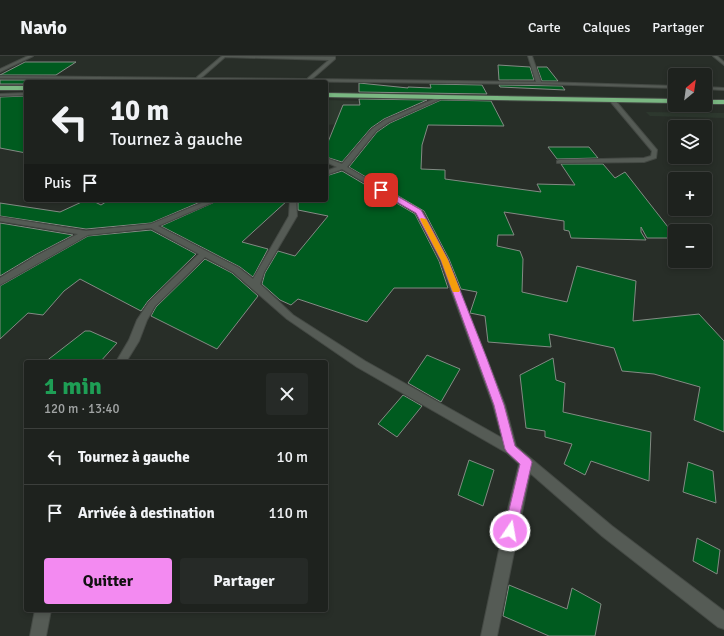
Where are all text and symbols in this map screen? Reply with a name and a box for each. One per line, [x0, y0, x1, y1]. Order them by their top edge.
text: Navio [20, 16, 67, 40]
text: Carte [528, 19, 561, 36]
text: Calques [583, 19, 630, 36]
text: Partager [652, 19, 704, 36]
north arrow [668, 68, 712, 112]
map controls [668, 68, 712, 268]
text: 10 m [110, 94, 169, 128]
icon: left [44, 96, 96, 148]
button: layers [668, 120, 712, 164]
text: Tournez à gauche [110, 128, 243, 150]
icon: arrive [79, 172, 101, 194]
button: + [668, 172, 712, 216]
pin [364, 173, 398, 207]
text: Puis [44, 174, 71, 192]
icon: arrive [370, 179, 392, 201]
button: − [668, 224, 712, 268]
text: 1 min [44, 371, 102, 401]
button: close [266, 373, 308, 415]
text: 120 m · 13:40 [44, 401, 120, 417]
icon: left [44, 446, 66, 468]
text: Tournez à gauche [78, 448, 190, 466]
text: 10 m [277, 448, 308, 466]
icon: arrive [44, 502, 66, 524]
text: Arrivée à destination [78, 504, 215, 522]
text: 110 m [268, 504, 308, 522]
position arrow [489, 510, 531, 552]
button: Quitter [44, 558, 172, 604]
button: Partager [180, 558, 308, 604]

